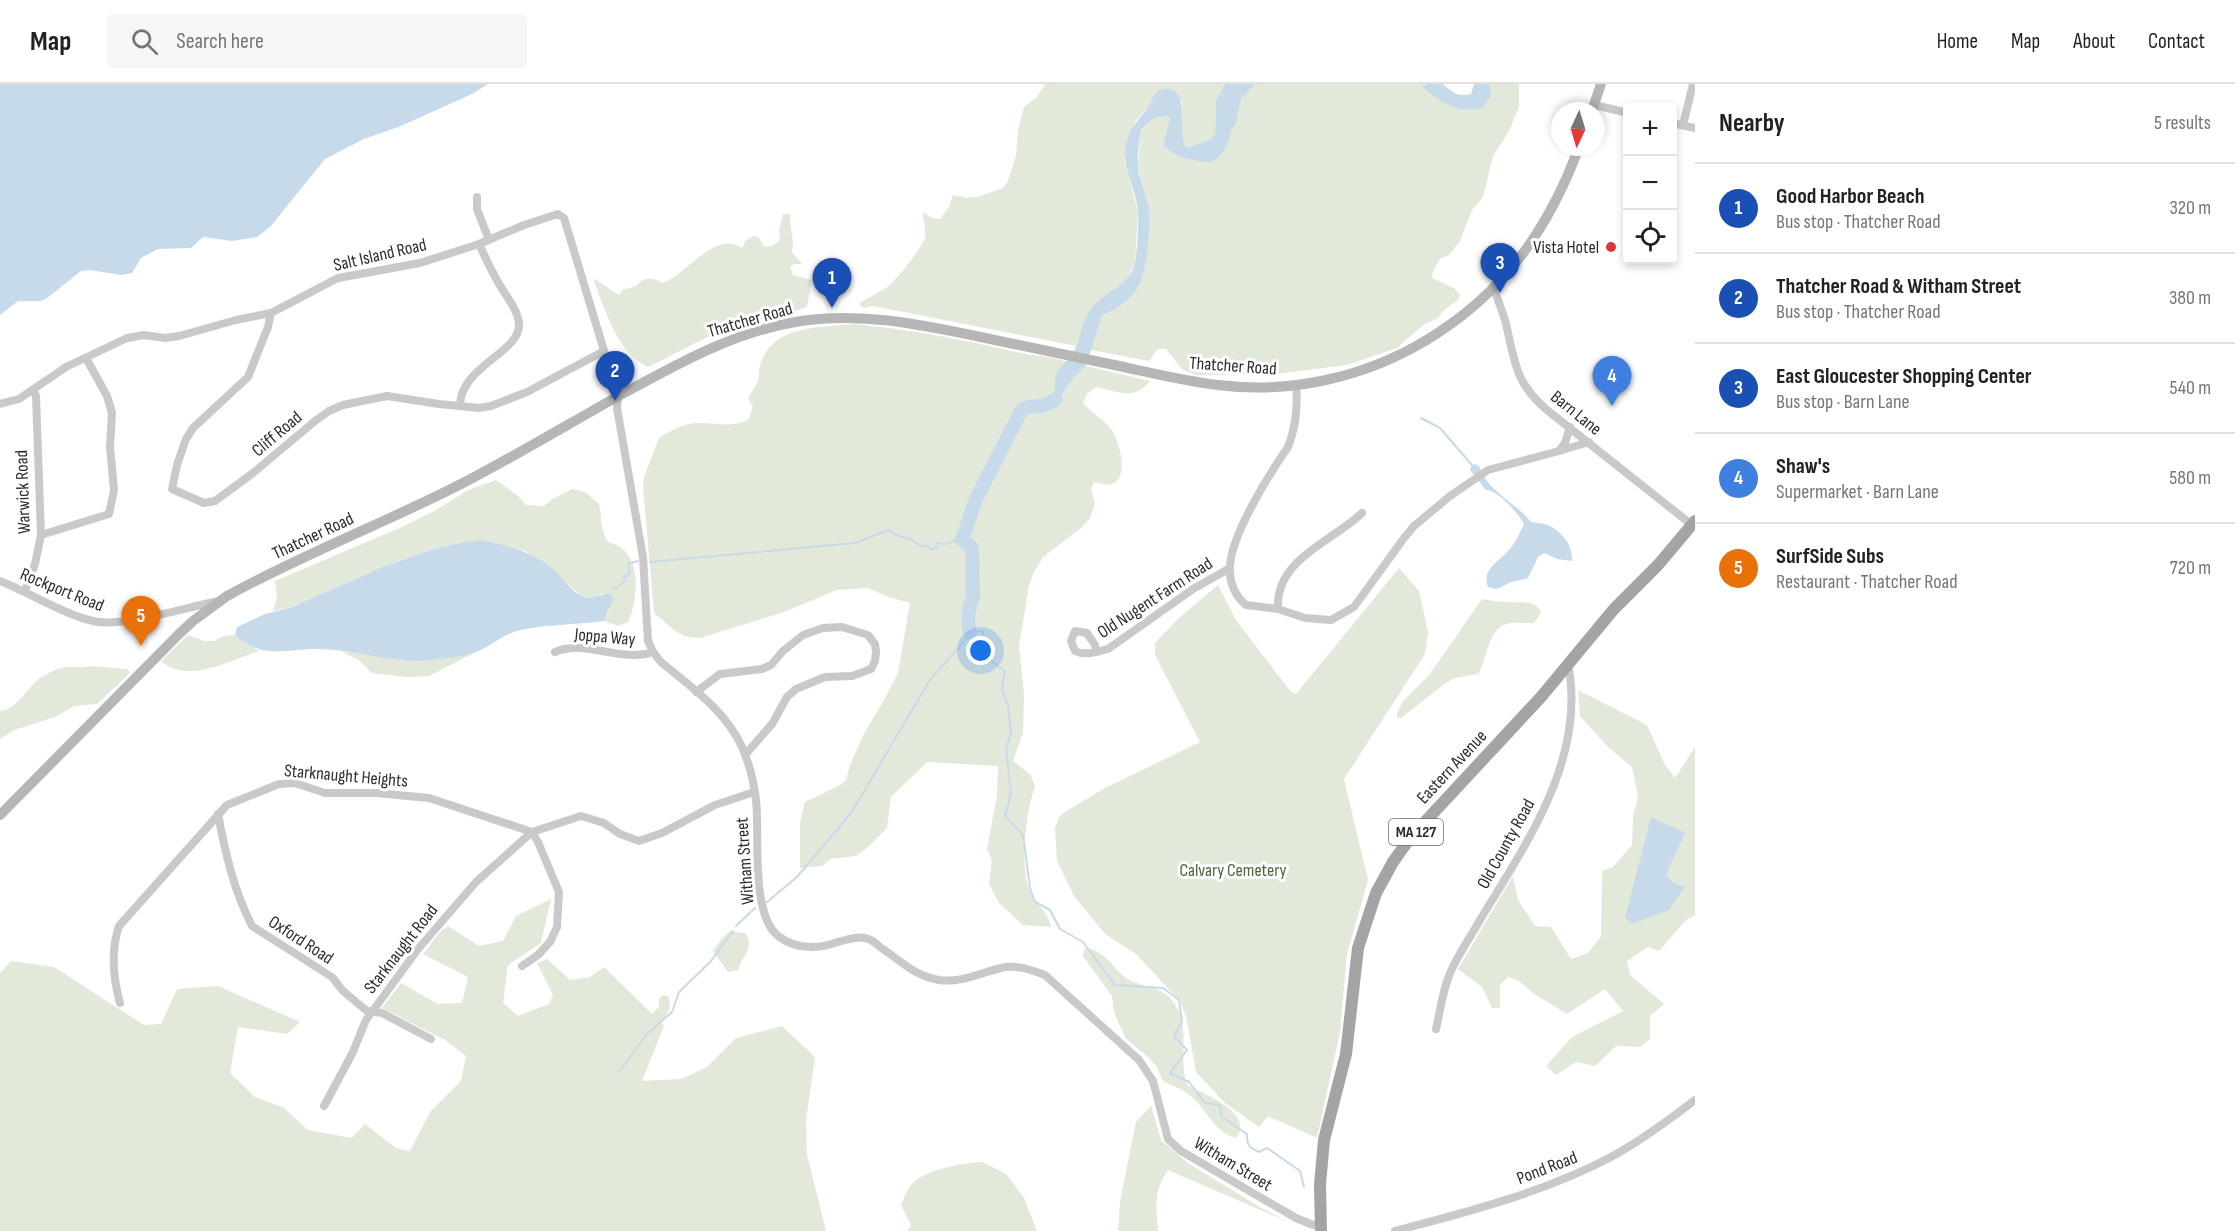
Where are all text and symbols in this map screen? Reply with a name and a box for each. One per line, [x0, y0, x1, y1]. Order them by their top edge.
search box [107, 14, 527, 68]
text: Map [30, 25, 71, 58]
icon: search [128, 25, 161, 58]
text: Search here [176, 28, 264, 55]
text: Home [1937, 29, 1978, 54]
text: Map [2011, 29, 2040, 54]
text: About [2073, 29, 2115, 54]
text: Contact [2148, 29, 2205, 54]
north arrow [1551, 102, 1605, 156]
map controls [1623, 102, 1677, 264]
button: + [1623, 102, 1677, 156]
text: Nearby [1719, 108, 1785, 139]
text: 5 results [2154, 111, 2211, 135]
button: − [1623, 156, 1677, 210]
text: Good Harbor Beach [1776, 183, 1925, 210]
text: 1 [1735, 196, 1742, 220]
text: 320 m [2169, 196, 2211, 220]
button: locate [1623, 210, 1677, 264]
text: Bus stop · Thatcher Road [1776, 210, 1941, 234]
street label: Salt Island Road [331, 234, 429, 276]
place label: Vista Hotel [1533, 237, 1599, 258]
marker: Vista Hotel [1604, 240, 1618, 254]
pin: 3 [1480, 244, 1520, 293]
pin: 1 [812, 258, 852, 308]
text: Thatcher Road & Witham Street [1776, 273, 2021, 300]
text: 2 [1734, 286, 1743, 310]
text: 380 m [2169, 286, 2211, 310]
street label: Thatcher Road [705, 298, 795, 342]
text: Bus stop · Thatcher Road [1776, 300, 1941, 324]
pin: 2 [596, 352, 634, 401]
street label: Thatcher Road [1189, 352, 1277, 380]
pin: 4 [1592, 356, 1632, 406]
text: East Gloucester Shopping Center [1776, 363, 2032, 390]
text: 3 [1734, 376, 1743, 400]
text: 540 m [2170, 376, 2211, 400]
street label: Barn Lane [1546, 386, 1606, 440]
text: Bus stop · Barn Lane [1776, 390, 1910, 414]
street label: Cliff Road [248, 407, 306, 461]
street label: Warwick Road [11, 450, 35, 534]
text: Shaw's [1776, 453, 1830, 480]
text: 4 [1734, 466, 1743, 490]
text: 580 m [2169, 466, 2211, 490]
text: Supermarket · Barn Lane [1776, 480, 1939, 504]
street label: Thatcher Road [269, 508, 357, 564]
text: SurfSide Subs [1776, 543, 1884, 570]
street label: Old Nugent Farm Road [1094, 553, 1216, 643]
text: 5 [1734, 556, 1743, 580]
text: 720 m [2170, 556, 2211, 580]
street label: Rockport Road [17, 564, 107, 616]
text: Restaurant · Thatcher Road [1776, 570, 1958, 594]
pin: 5 [122, 596, 160, 646]
street label: Joppa Way [573, 624, 636, 650]
your location [966, 636, 995, 665]
street label: Eastern Avenue [1413, 726, 1491, 808]
street label: Starknaught Heights [283, 760, 409, 792]
street label: Old County Road [1473, 795, 1539, 893]
street label: Witham Street [731, 816, 759, 905]
road number: MA 127 [1389, 819, 1443, 845]
park label: Calvary Cemetery [1180, 860, 1286, 881]
street label: Starknaught Road [360, 900, 442, 998]
street label: Oxford Road [265, 911, 337, 969]
street label: Witham Street [1190, 1132, 1276, 1196]
street label: Pond Road [1514, 1147, 1580, 1189]

